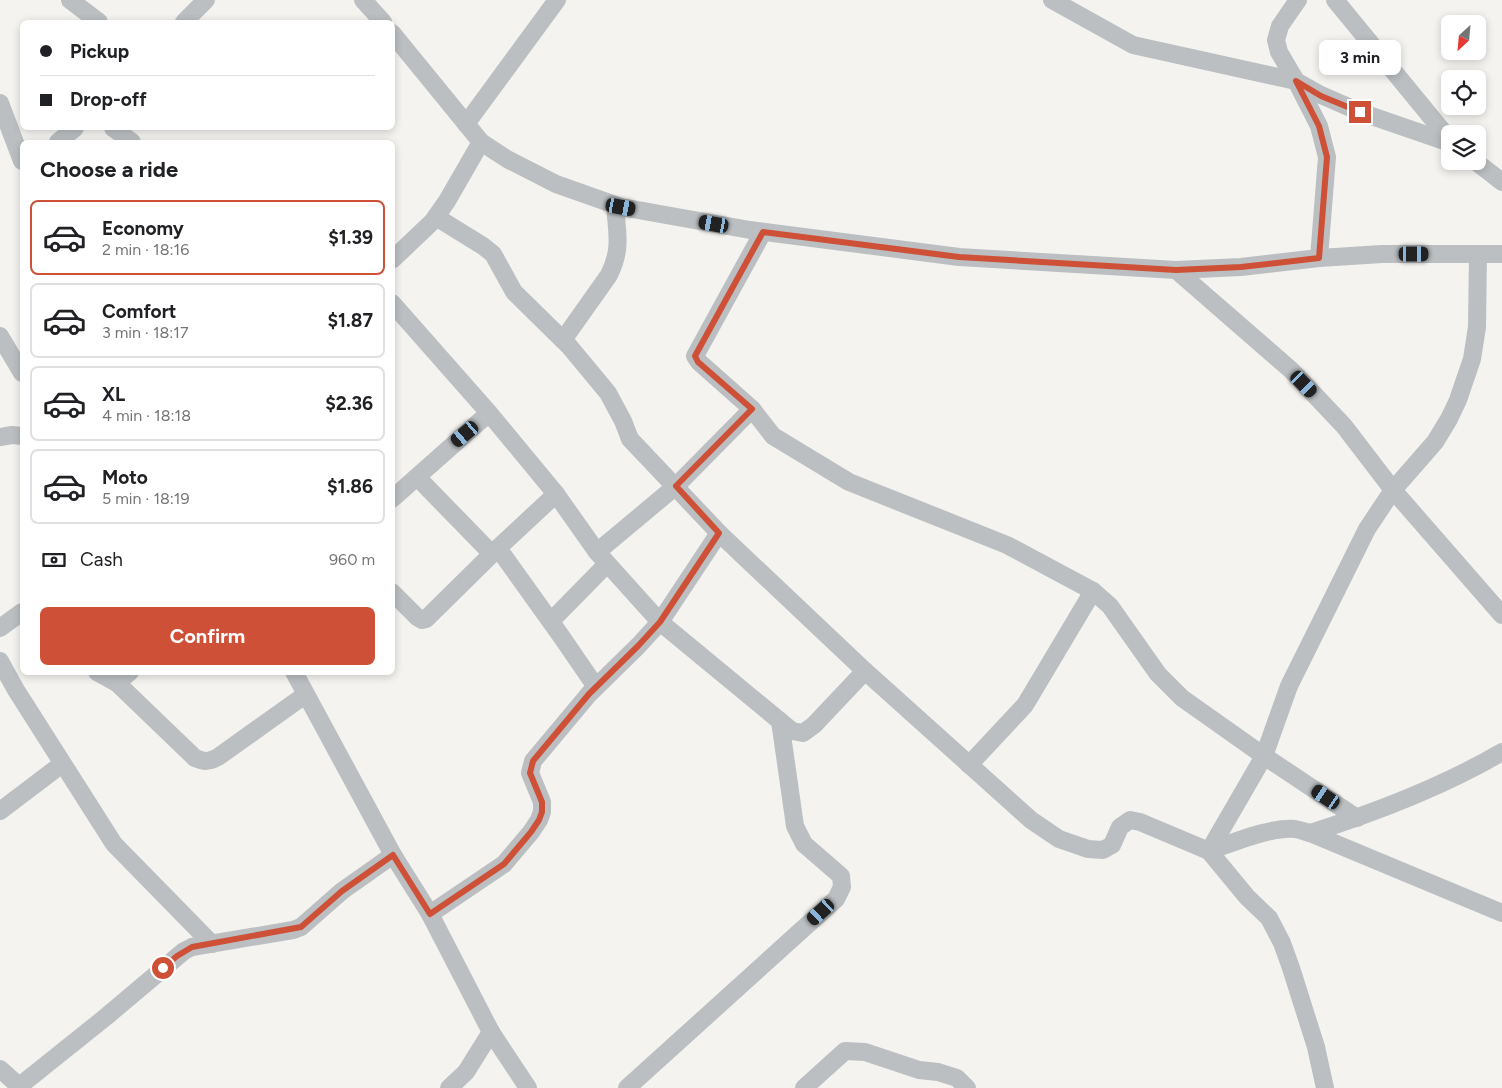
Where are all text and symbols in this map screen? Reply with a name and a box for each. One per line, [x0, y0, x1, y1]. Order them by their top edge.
north arrow [1441, 15, 1486, 60]
map controls [1441, 15, 1486, 170]
callout: 3 min [1319, 39, 1401, 74]
text: Pickup [70, 40, 129, 63]
text: 3 min [1340, 48, 1380, 67]
button: locate [1441, 70, 1486, 115]
text: Drop-off [70, 88, 147, 111]
route end [1349, 101, 1371, 123]
button: layers [1441, 125, 1486, 170]
text: Choose a ride [40, 156, 178, 183]
car [604, 197, 637, 217]
car [697, 214, 730, 234]
icon: car [42, 215, 87, 260]
text: Economy [102, 217, 184, 240]
text: $1.39 [328, 226, 373, 249]
text: 2 min · 18:16 [102, 240, 189, 259]
car [1399, 247, 1429, 262]
icon: car [42, 298, 87, 343]
text: Comfort [102, 300, 177, 323]
text: $1.87 [328, 309, 373, 332]
text: 3 min · 18:17 [102, 323, 189, 342]
car [1288, 368, 1319, 400]
icon: car [42, 381, 87, 426]
text: XL [102, 383, 125, 406]
text: $2.36 [325, 392, 373, 415]
text: 4 min · 18:18 [102, 406, 191, 425]
car [448, 419, 481, 449]
icon: car [42, 464, 87, 509]
text: Moto [102, 466, 148, 489]
text: $1.86 [327, 475, 373, 498]
text: 5 min · 18:19 [102, 489, 190, 508]
icon: cash [40, 546, 68, 574]
text: Cash [80, 548, 123, 571]
text: 960 m [329, 550, 375, 569]
button: Confirm [40, 607, 375, 665]
car [1309, 782, 1342, 812]
car [804, 896, 837, 928]
route start [152, 957, 174, 979]

